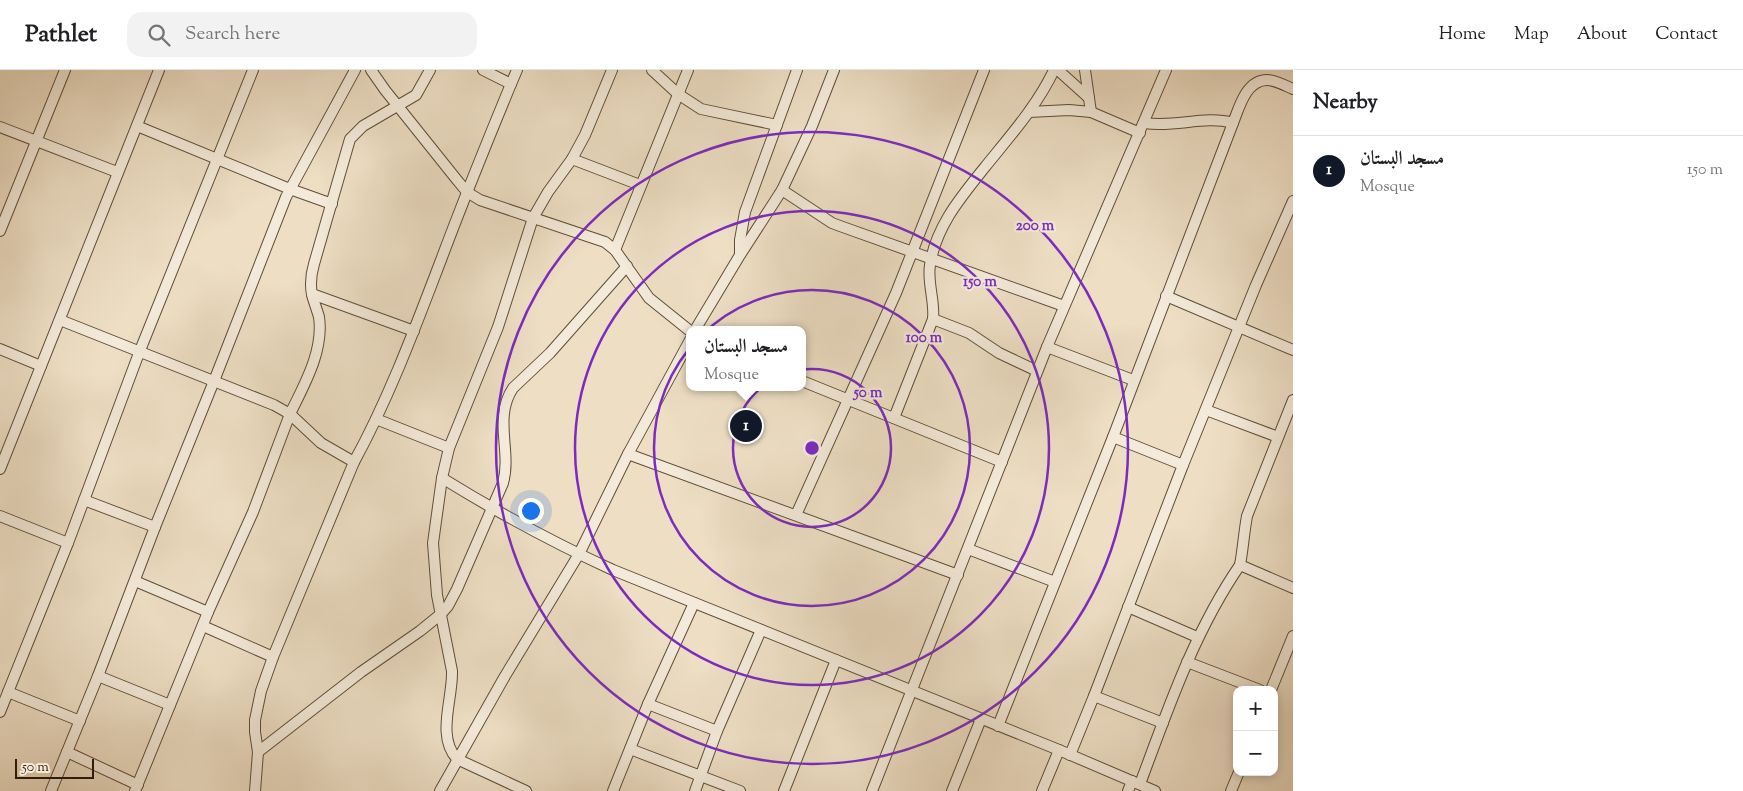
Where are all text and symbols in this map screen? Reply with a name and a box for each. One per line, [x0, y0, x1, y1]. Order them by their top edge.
search box [127, 12, 477, 57]
text: Pathlet [25, 18, 97, 52]
icon: search [145, 21, 173, 49]
text: Search here [185, 21, 280, 48]
text: Home [1439, 22, 1486, 48]
text: Map [1514, 22, 1549, 48]
text: About [1577, 22, 1627, 48]
text: Contact [1655, 22, 1718, 48]
text: Nearby [1313, 88, 1378, 118]
text: مسجد البستان [1360, 146, 1444, 173]
text: 1 [1326, 159, 1332, 182]
text: 150 m [1687, 159, 1723, 182]
text: Mosque [1360, 176, 1415, 199]
text: 200 m [1016, 216, 1055, 237]
text: 150 m [963, 272, 997, 293]
popup [686, 326, 806, 391]
text: 100 m [906, 328, 943, 349]
text: مسجد البستان [704, 334, 788, 361]
text: Mosque [704, 364, 759, 387]
text: 50 m [853, 383, 883, 404]
pin: 1 [730, 407, 762, 445]
centre of rings [803, 439, 821, 457]
your location [518, 498, 544, 524]
map controls [1233, 686, 1278, 776]
button: + [1233, 686, 1278, 731]
button: − [1233, 731, 1278, 776]
scale bar [15, 756, 94, 779]
text: 50 m [22, 758, 49, 778]

